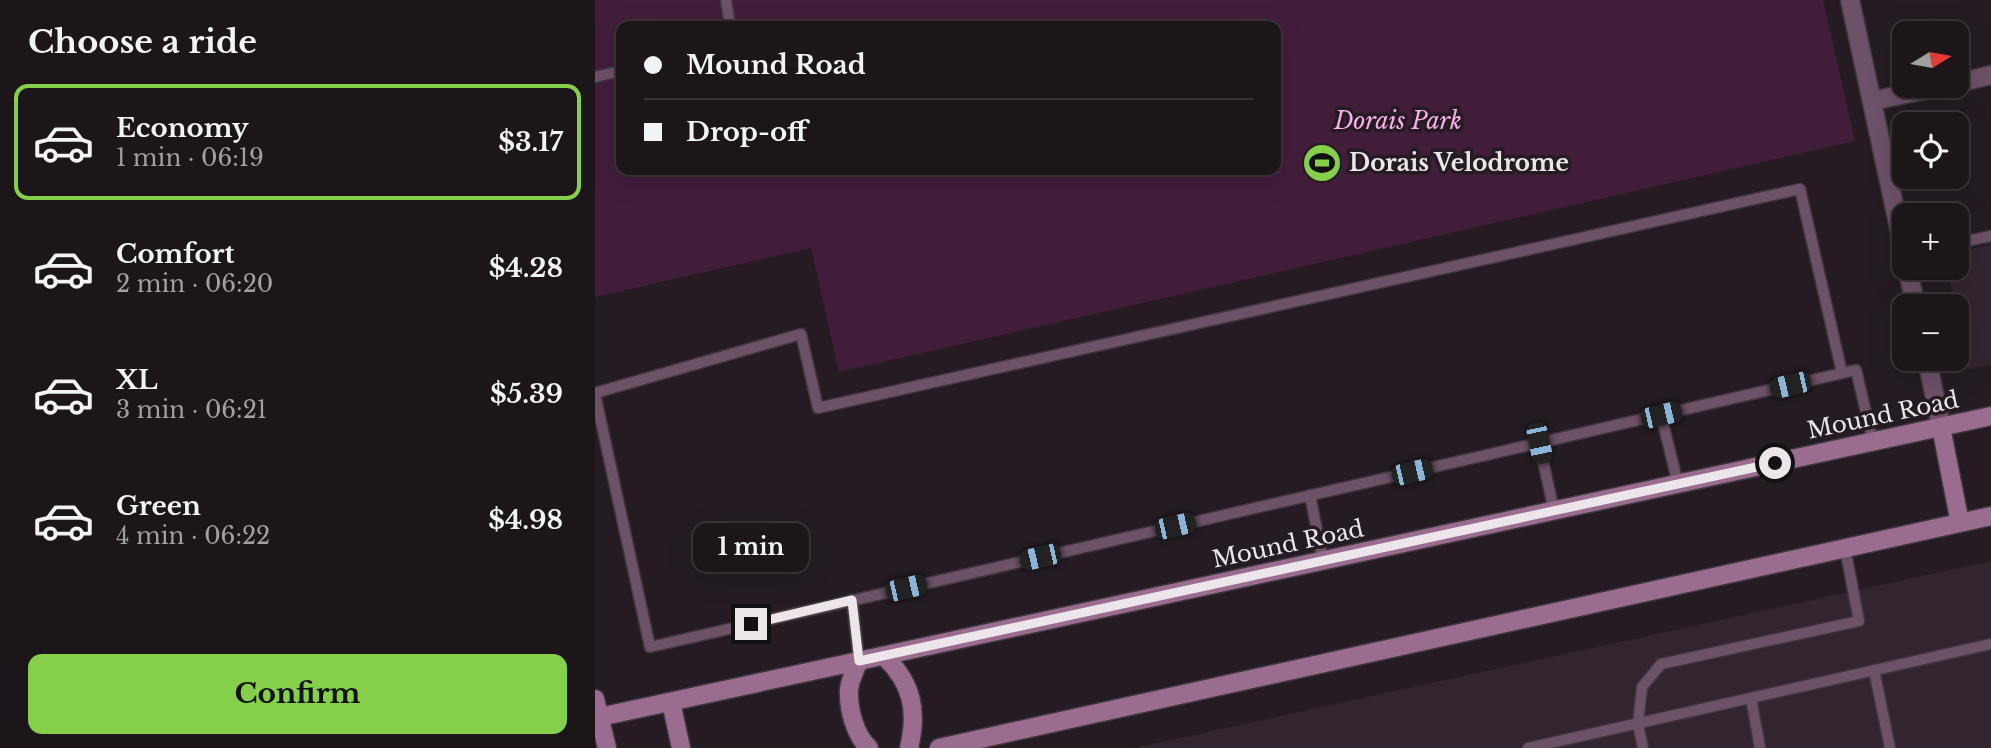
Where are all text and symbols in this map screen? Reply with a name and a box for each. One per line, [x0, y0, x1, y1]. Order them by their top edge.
north arrow [1892, 21, 1969, 98]
map controls [1892, 21, 1969, 371]
text: Choose a ride [28, 22, 257, 62]
text: Mound Road [686, 49, 866, 81]
park label: Dorais Park [1333, 107, 1462, 135]
icon: car [32, 111, 95, 174]
text: Economy [116, 112, 249, 144]
button: locate [1892, 112, 1969, 189]
text: Drop-off [686, 116, 807, 148]
text: $3.17 [498, 126, 563, 158]
sports icon: Dorais Velodrome [1301, 142, 1343, 184]
text: 1 min · 06:19 [116, 144, 264, 172]
place label: Dorais Velodrome [1349, 149, 1569, 177]
button: + [1892, 203, 1969, 280]
icon: car [32, 237, 95, 300]
text: Comfort [116, 238, 234, 270]
text: $4.28 [489, 252, 563, 284]
text: 2 min · 06:20 [116, 270, 273, 298]
button: − [1892, 294, 1969, 371]
icon: car [32, 363, 95, 426]
text: XL [116, 364, 158, 396]
car [1768, 370, 1813, 400]
text: $5.39 [490, 378, 563, 410]
street label: Mound Road [1805, 385, 1961, 445]
text: 3 min · 06:21 [116, 396, 267, 424]
car [1639, 400, 1684, 430]
car [1525, 420, 1554, 466]
route start [1759, 447, 1791, 479]
car [1390, 457, 1435, 487]
icon: car [32, 489, 95, 552]
text: Green [116, 490, 201, 522]
text: $4.98 [488, 504, 563, 536]
car [1153, 511, 1198, 541]
street label: Mound Road [1210, 514, 1366, 574]
text: 4 min · 06:22 [116, 522, 270, 550]
callout: 1 min [693, 522, 809, 572]
text: 1 min [718, 533, 784, 561]
car [1018, 542, 1063, 572]
car [884, 573, 929, 603]
route end [735, 608, 767, 640]
button: Confirm [28, 654, 567, 734]

